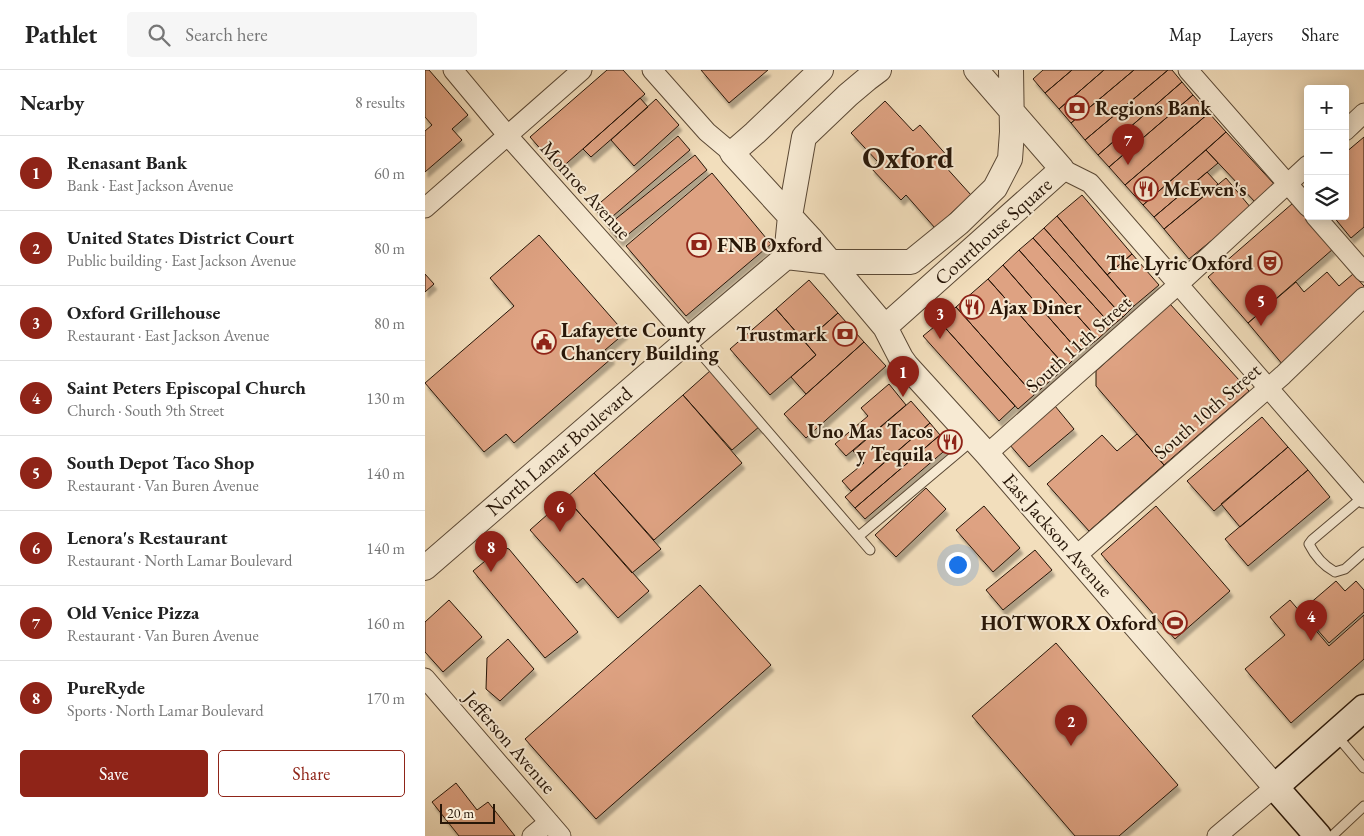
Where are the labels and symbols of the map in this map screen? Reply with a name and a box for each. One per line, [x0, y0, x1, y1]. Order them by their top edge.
bank icon: Regions Bank [1064, 95, 1090, 121]
place label: Regions Bank [1095, 95, 1212, 121]
pin: 7 [1112, 124, 1144, 165]
street label: Monroe Avenue [535, 135, 637, 245]
district label: Oxford [862, 138, 954, 177]
street label: Courthouse Square [929, 171, 1057, 291]
restaurant icon: McEwen's [1133, 176, 1159, 202]
place label: McEwen's [1163, 176, 1246, 202]
bank icon: FNB Oxford [686, 232, 712, 258]
place label: FNB Oxford [717, 232, 823, 258]
place label: The Lyric Oxford [1106, 250, 1253, 276]
theatre icon: The Lyric Oxford [1257, 250, 1283, 276]
pin: 5 [1245, 285, 1277, 326]
street label: South 11th Street [1019, 289, 1137, 399]
restaurant icon: Ajax Diner [959, 294, 985, 320]
place label: Ajax Diner [988, 294, 1082, 320]
pin: 3 [924, 298, 956, 339]
place label: Lafayette County Chancery Building [561, 317, 720, 366]
place label: Trustmark [736, 321, 828, 347]
bank icon: Trustmark [832, 321, 858, 347]
public building icon: Lafayette County Chancery Building [531, 329, 557, 355]
pin: 1 [887, 356, 919, 397]
street label: South 10th Street [1148, 357, 1267, 465]
street label: North Lamar Boulevard [481, 380, 638, 521]
place label: Uno Mas Tacos y Tequila [808, 418, 933, 467]
restaurant icon: Uno Mas Tacos y Tequila [937, 429, 963, 455]
street label: East Jackson Avenue [997, 468, 1119, 603]
pin: 6 [544, 491, 576, 532]
pin: 8 [475, 531, 507, 572]
your location [945, 552, 971, 578]
pin: 4 [1295, 600, 1327, 641]
place label: HOTWORX Oxford [981, 610, 1157, 636]
sports icon: HOTWORX Oxford [1162, 610, 1188, 636]
street label: Jefferson Avenue [457, 684, 562, 799]
pin: 2 [1055, 705, 1087, 746]
scale bar [440, 801, 495, 824]

